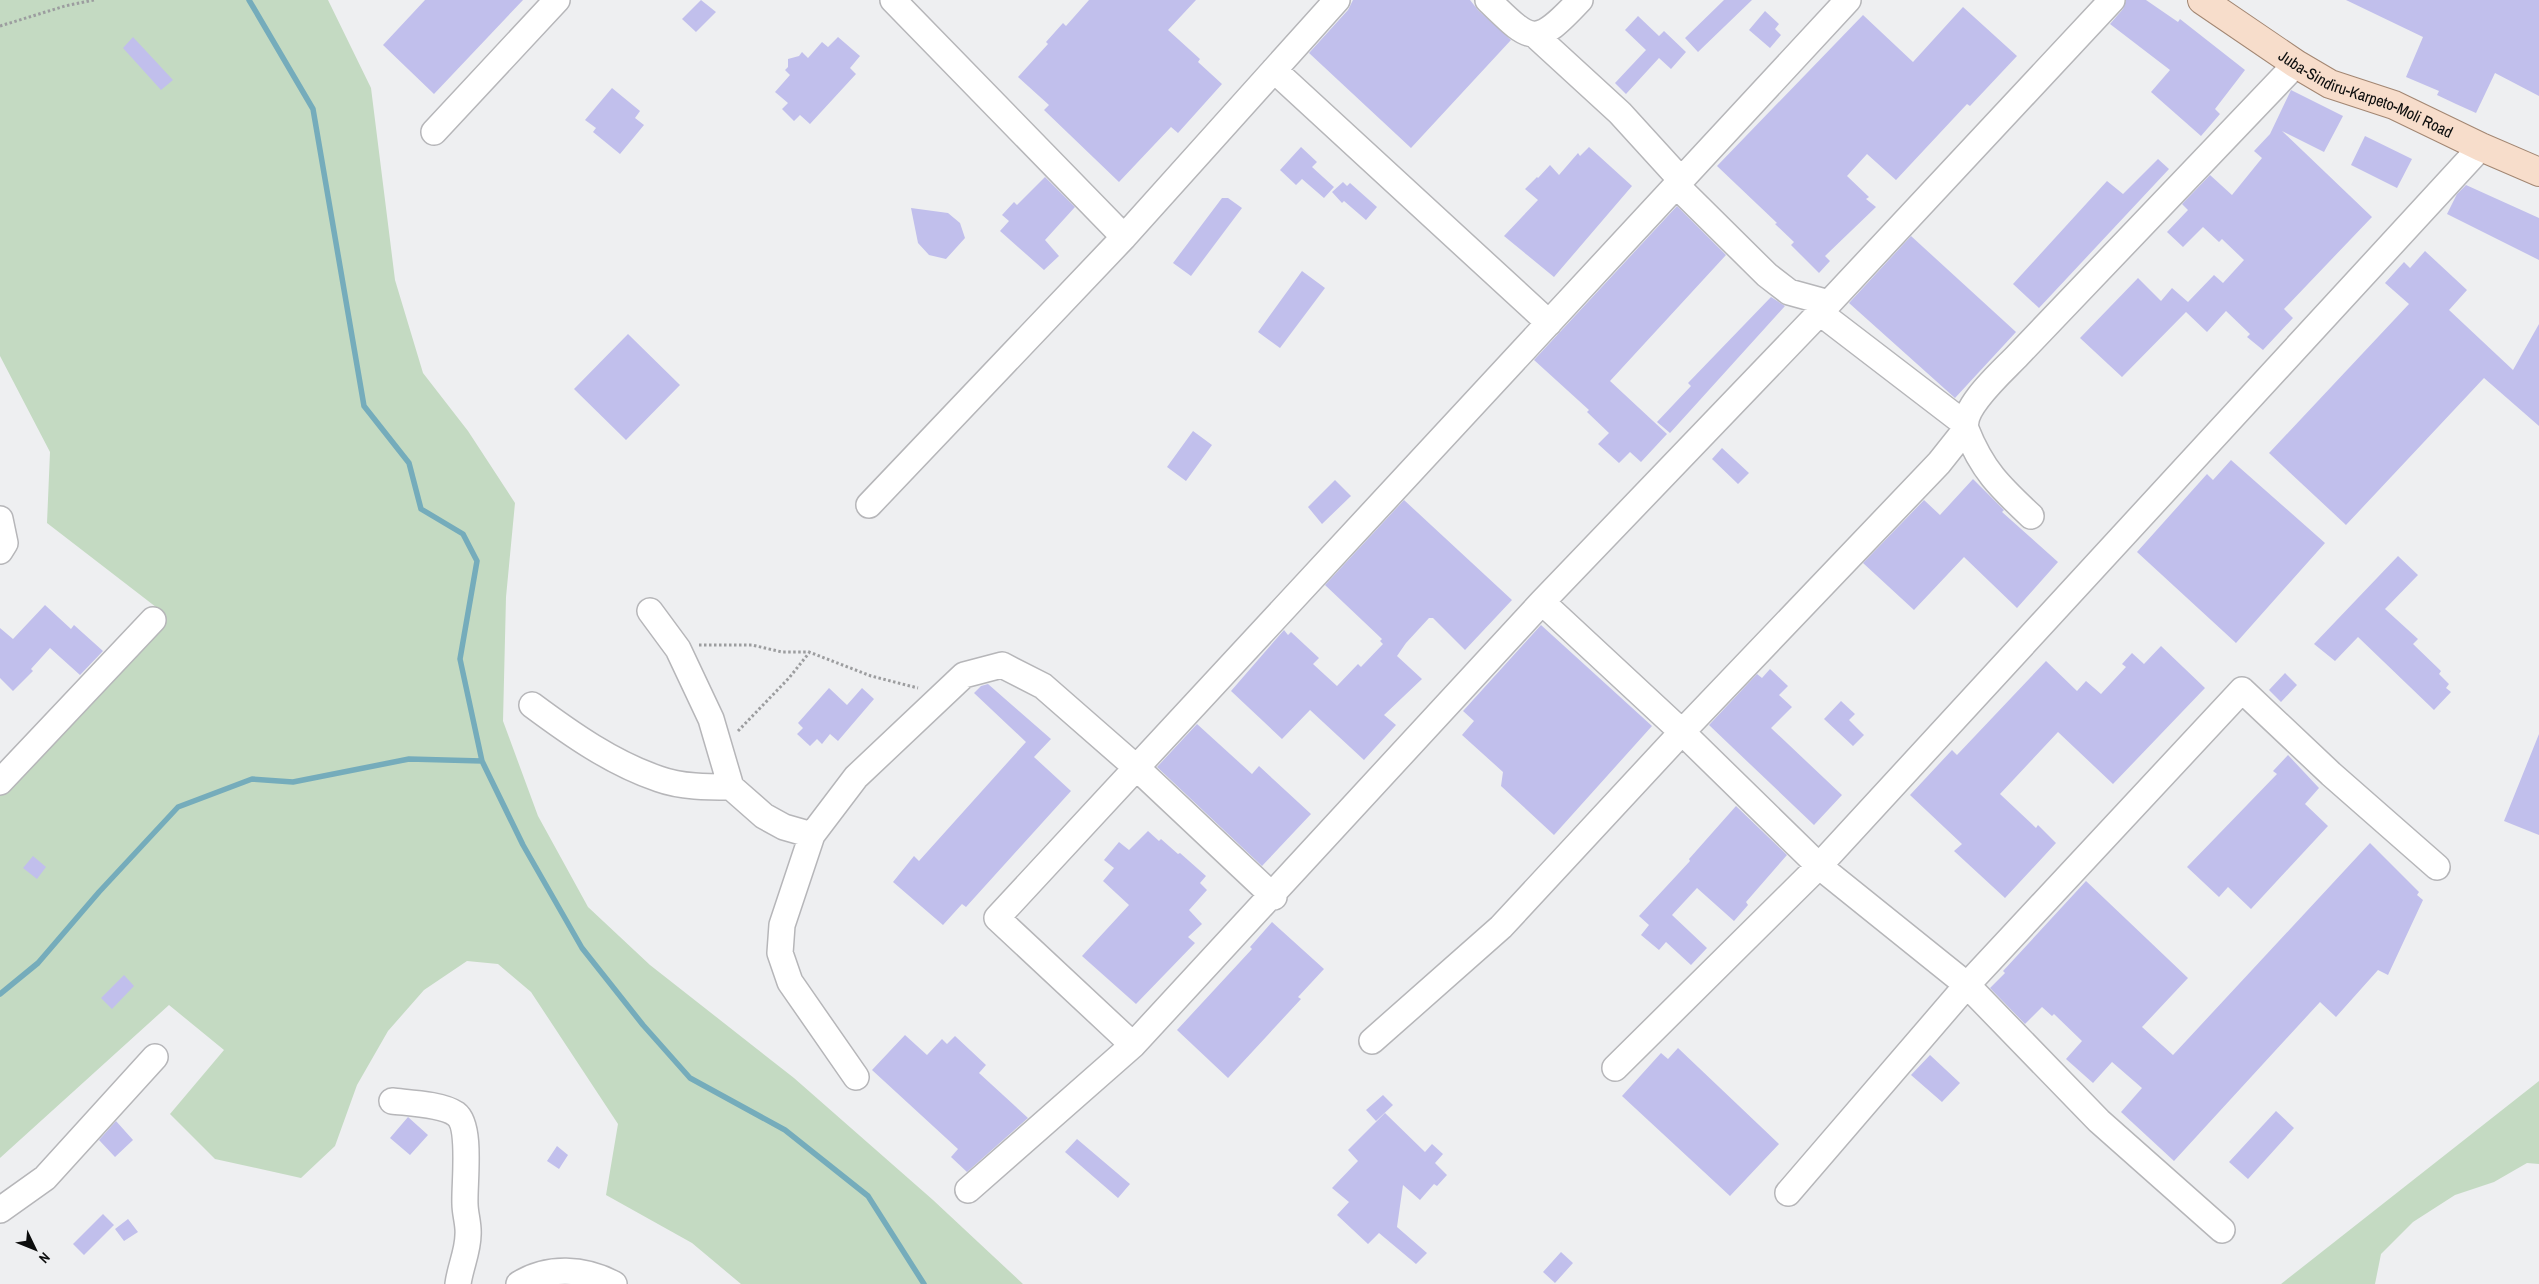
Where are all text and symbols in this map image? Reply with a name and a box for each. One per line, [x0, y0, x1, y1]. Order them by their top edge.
street label: Juba-Sindiru-Karpeto-Moli Road [2274, 44, 2457, 143]
north arrow [10, 1224, 60, 1274]
text: N [35, 1249, 54, 1267]

